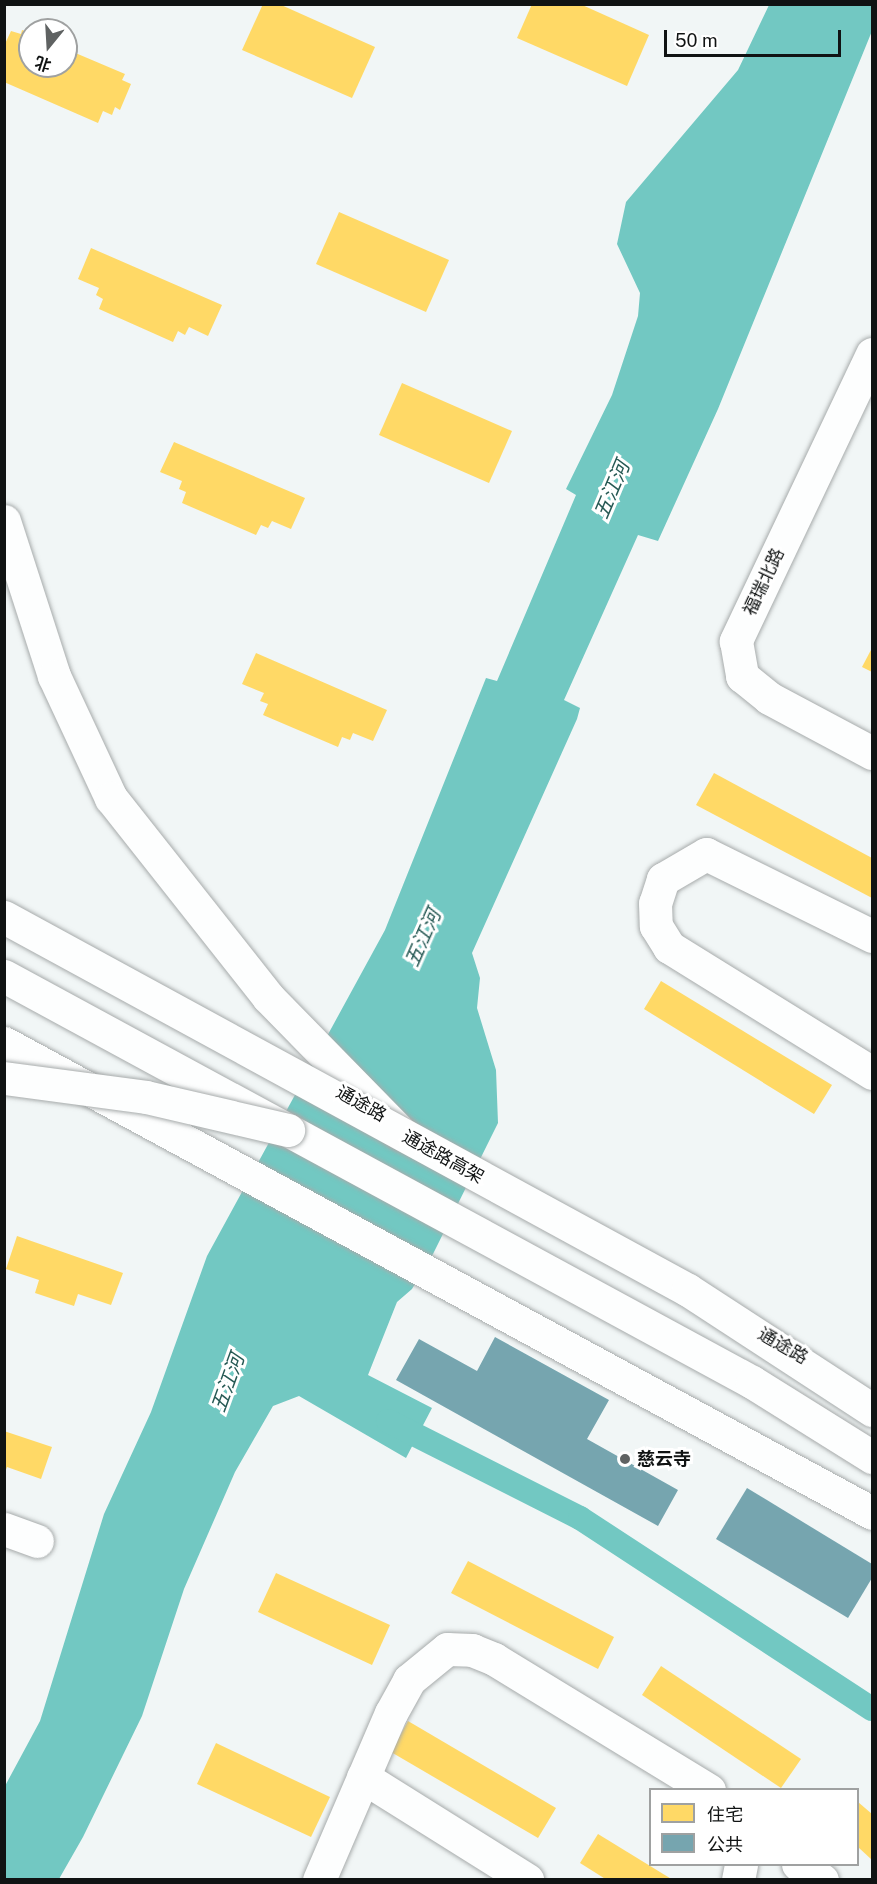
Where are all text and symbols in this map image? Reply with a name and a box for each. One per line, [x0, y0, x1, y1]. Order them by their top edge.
north arrow [18, 18, 78, 78]
scale bar [667, 18, 844, 56]
text: 50 m [675, 30, 718, 51]
text: 北 [32, 52, 53, 75]
water label: 五江河 [589, 458, 635, 522]
street label: 福瑞北路 [739, 545, 789, 619]
water label: 五江河 [400, 906, 446, 970]
street label: 通途路 [332, 1081, 390, 1127]
street label: 通途路高架 [398, 1126, 488, 1188]
street label: 通途路 [754, 1323, 812, 1369]
water label: 五江河 [206, 1351, 250, 1415]
place label: 慈云寺 [637, 1448, 691, 1470]
marker: 慈云寺 [618, 1452, 632, 1466]
legend [649, 1788, 859, 1866]
text: 住宅 [707, 1804, 743, 1825]
text: 公共 [707, 1834, 743, 1855]

